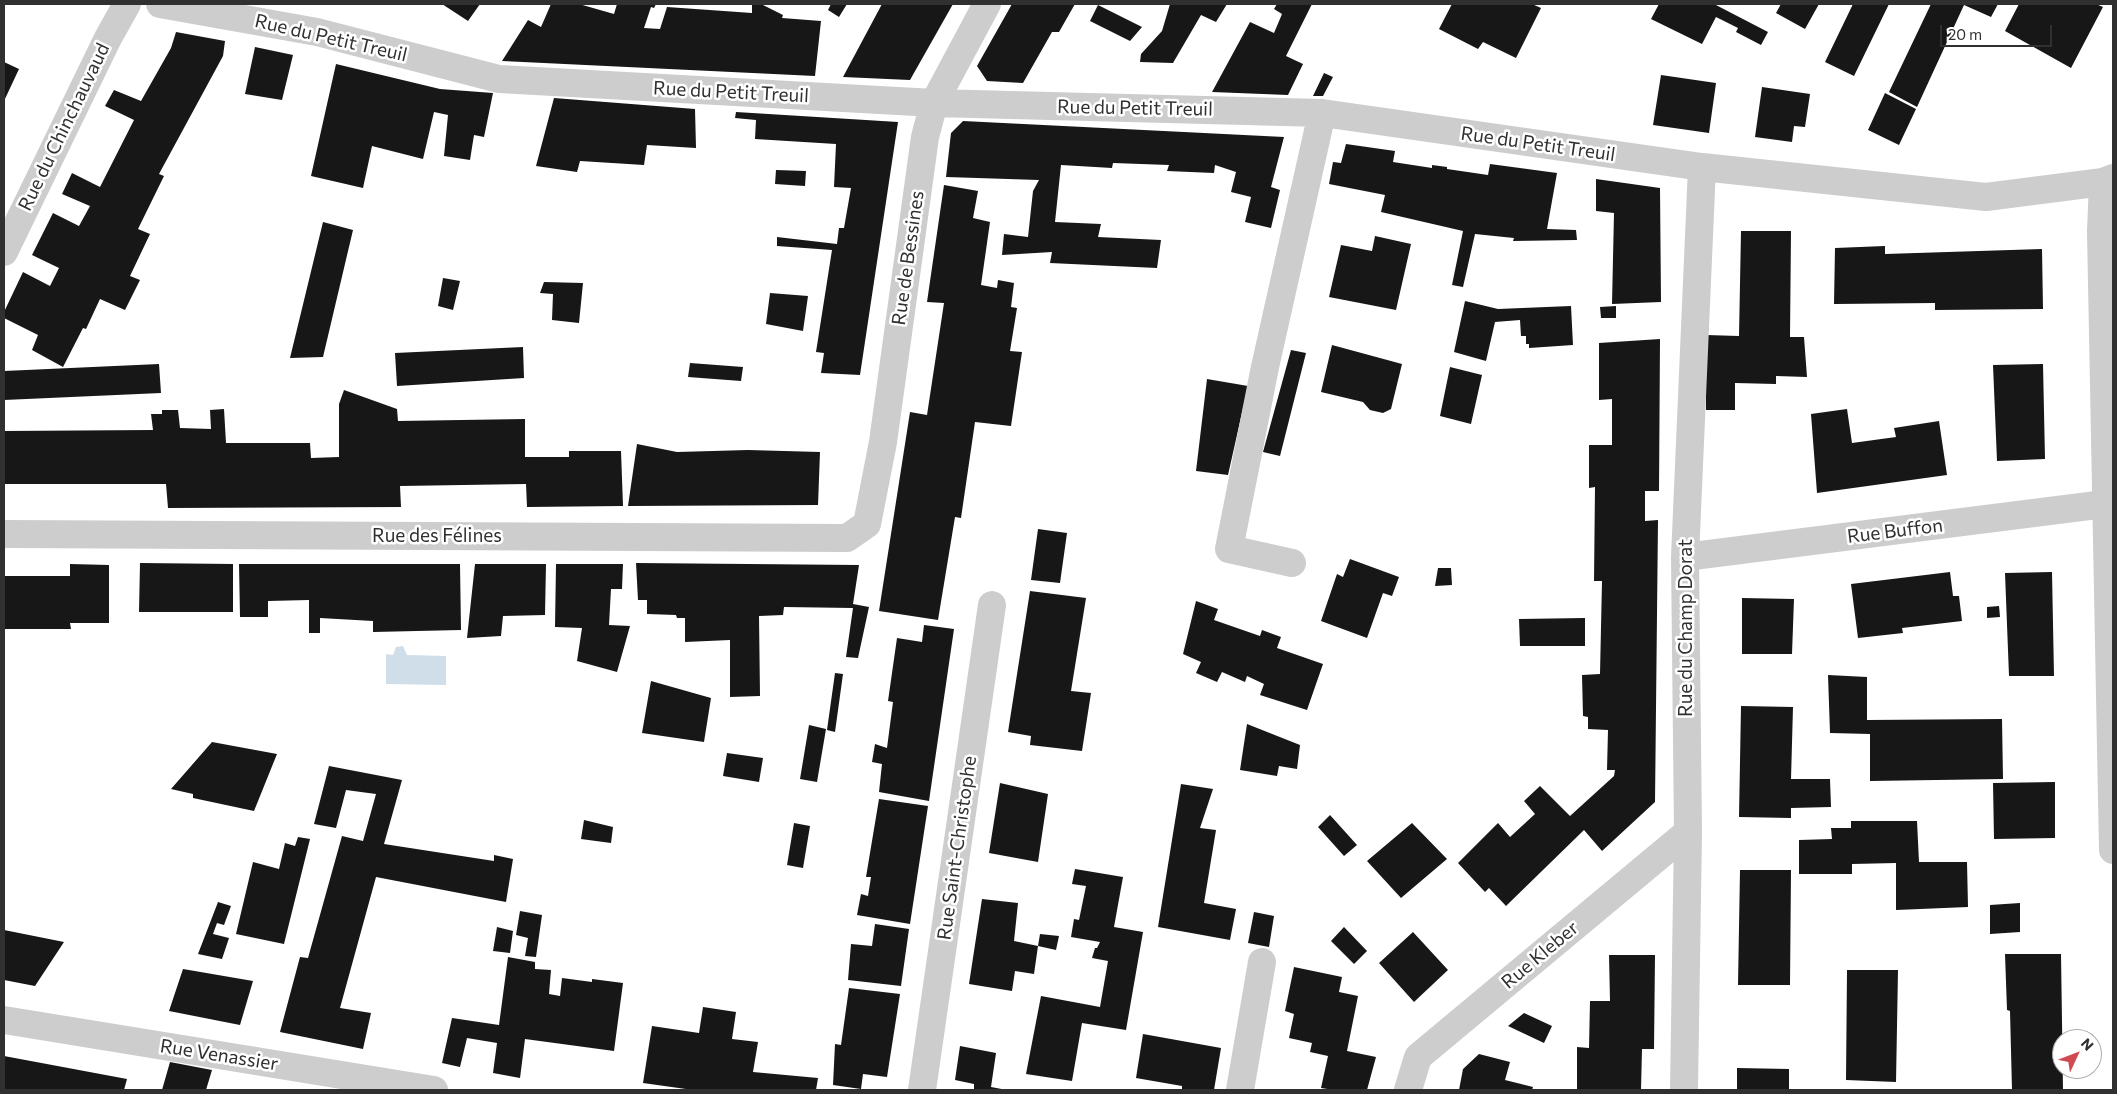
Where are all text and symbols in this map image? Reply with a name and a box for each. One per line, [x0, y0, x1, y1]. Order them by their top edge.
street label: Rue du Petit Treuil [252, 9, 410, 67]
scale bar [1942, 15, 2054, 47]
text: 20 m [1948, 25, 1982, 43]
street label: Rue du Chinchauvaud [13, 39, 115, 215]
street label: Rue du Petit Treuil [653, 77, 809, 107]
street label: Rue du Petit Treuil [1057, 95, 1213, 121]
street label: Rue du Petit Treuil [1459, 122, 1617, 166]
street label: Rue de Bessines [887, 189, 929, 327]
street label: Rue Buffon [1846, 514, 1944, 548]
street label: Rue des Félines [372, 525, 502, 547]
street label: Rue du Champ Dorat [1675, 539, 1697, 717]
street label: Rue Saint-Christophe [933, 754, 981, 942]
street label: Rue Kleber [1497, 916, 1583, 994]
north arrow [2052, 1029, 2102, 1079]
street label: Rue Venassier [158, 1034, 280, 1076]
text: N [2078, 1034, 2097, 1054]

